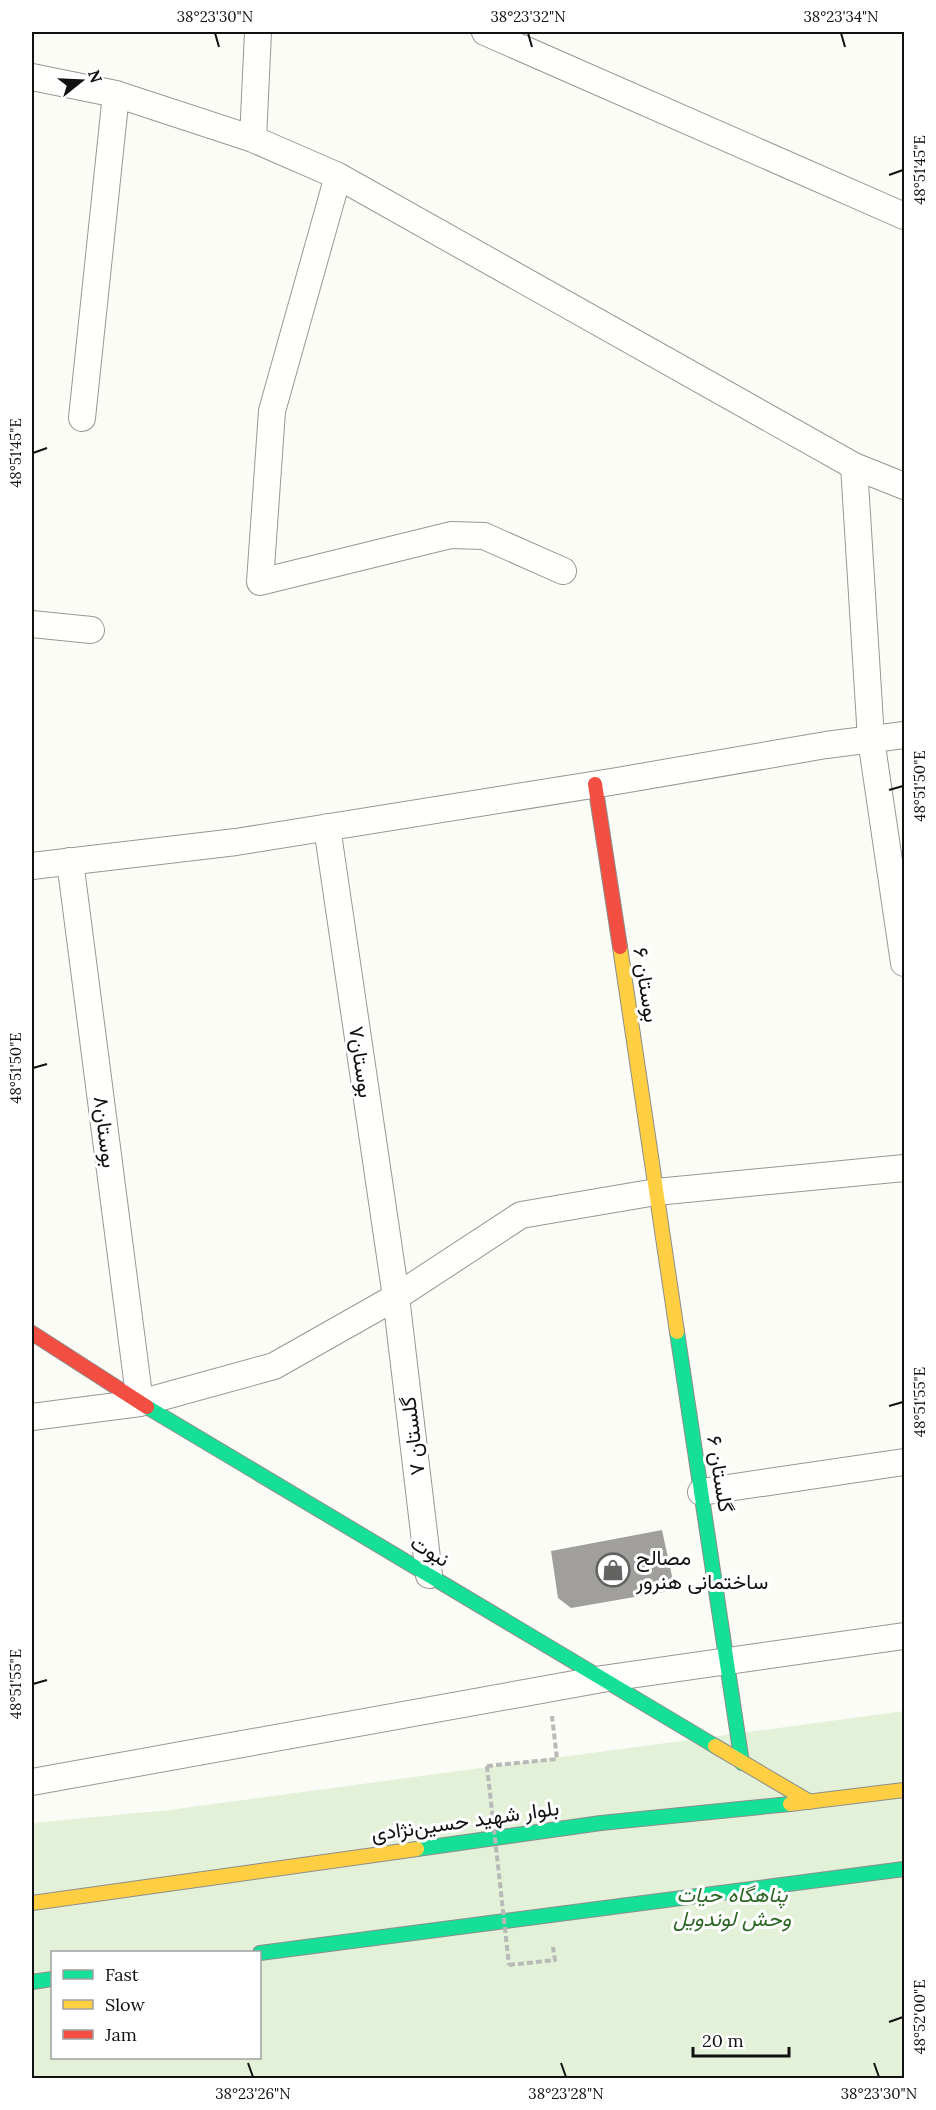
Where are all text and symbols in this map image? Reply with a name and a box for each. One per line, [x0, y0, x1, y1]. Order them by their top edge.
text: 38°23'30"N [177, 7, 253, 26]
text: 38°23'32"N [490, 7, 566, 26]
text: 38°23'34"N [803, 7, 879, 26]
north arrow [51, 51, 111, 111]
text: N [84, 67, 107, 85]
text: 48°51'45"E [910, 135, 929, 205]
text: 48°51'45"E [6, 418, 25, 488]
text: 48°51'50"E [910, 750, 929, 822]
street label: بوستان ۶ [627, 945, 666, 1024]
street label: بوستان۷ [343, 1024, 380, 1100]
text: 48°51'50"E [6, 1032, 25, 1104]
street label: بوستان۸ [88, 1094, 123, 1169]
text: 48°51'55"E [910, 1367, 929, 1437]
street label: گلستان ۷ [394, 1395, 431, 1477]
street label: گلستان ۶ [701, 1434, 740, 1514]
street label: نبوت [406, 1528, 455, 1573]
place label: مصالح ساختمانی هنرور [635, 1544, 768, 1595]
shop icon: مصالح ساختمانی هنرور [595, 1552, 631, 1588]
text: 48°51'55"E [6, 1649, 25, 1719]
street label: بلوار شهید حسین‌نژادی [369, 1794, 561, 1847]
park label: پناهگاه حیات وحش لوندویل [673, 1881, 792, 1932]
legend [51, 1951, 261, 2059]
text: Fast [105, 1963, 139, 1986]
text: 48°52'00"E [910, 1979, 929, 2055]
text: Slow [105, 1993, 145, 2016]
scale bar [693, 2020, 789, 2058]
text: Jam [104, 2023, 137, 2046]
text: 20 m [702, 2029, 744, 2052]
text: 38°23'26"N [215, 2084, 291, 2103]
text: 38°23'28"N [528, 2084, 604, 2103]
text: 38°23'30"N [841, 2084, 917, 2103]

